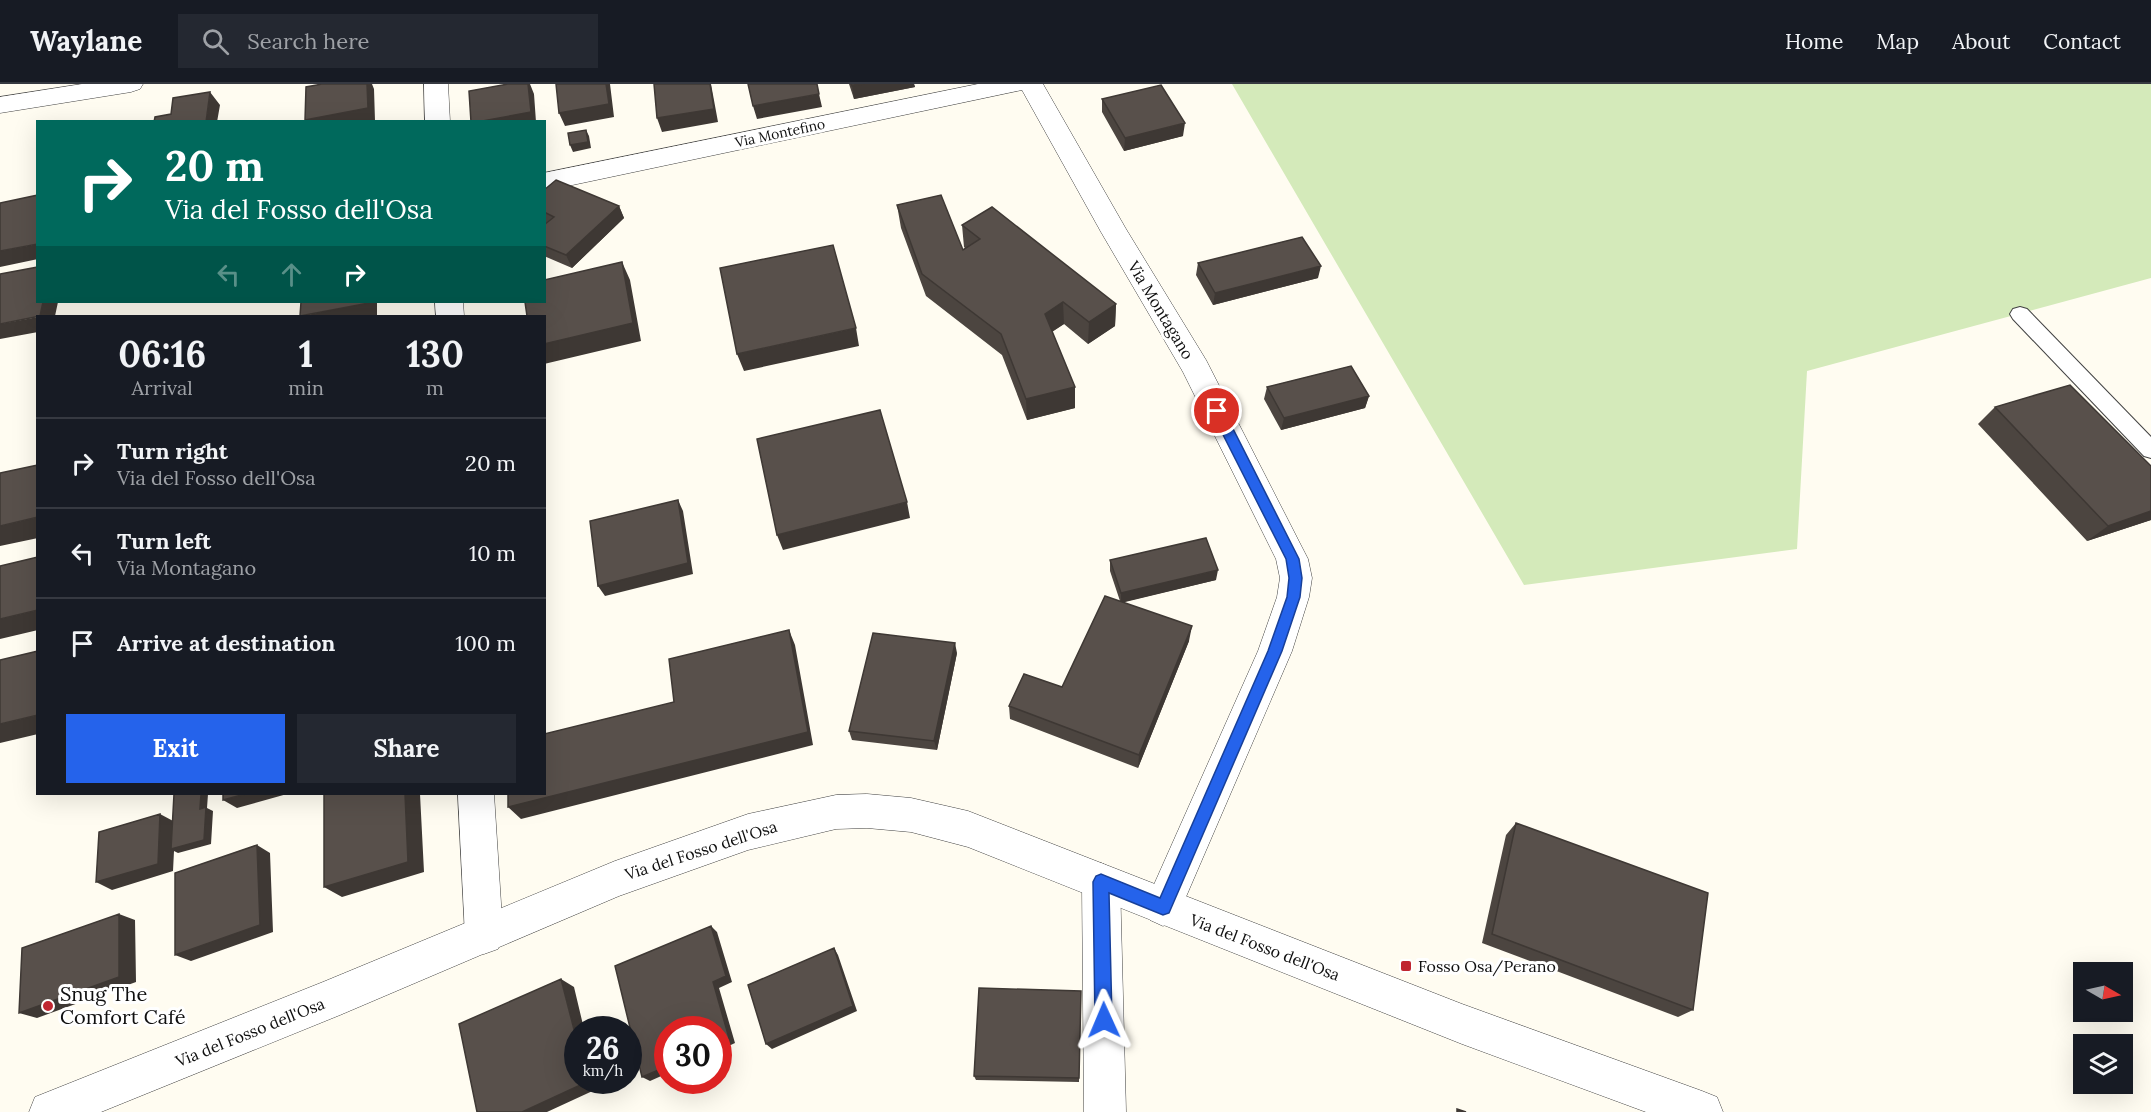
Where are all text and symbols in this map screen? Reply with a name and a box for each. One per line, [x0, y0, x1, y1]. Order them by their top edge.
search box [178, 14, 598, 68]
text: Waylane [30, 23, 142, 59]
icon: search [199, 25, 232, 58]
text: Search here [247, 27, 370, 55]
text: Home [1785, 28, 1843, 55]
text: Map [1876, 28, 1919, 55]
text: About [1952, 28, 2010, 55]
text: Contact [2043, 28, 2121, 55]
street label: Via Montefino [732, 115, 827, 152]
text: 20 m [165, 139, 264, 193]
icon: right [66, 144, 144, 222]
text: Via del Fosso dell'Osa [165, 192, 433, 226]
street label: Via Montagano [1123, 256, 1198, 363]
icon: left [212, 258, 245, 291]
icon: ahead [275, 258, 308, 291]
icon: right [338, 258, 371, 291]
text: 06:16 [118, 331, 206, 377]
text: 1 [299, 331, 313, 377]
text: 130 [406, 331, 464, 377]
text: Arrival [132, 375, 193, 400]
text: min [288, 375, 324, 400]
text: m [426, 375, 444, 400]
pin [1191, 385, 1242, 436]
icon: arrive [1200, 394, 1233, 427]
text: Turn right [117, 437, 228, 465]
icon: right [66, 447, 99, 480]
text: 20 m [465, 449, 516, 477]
text: Via del Fosso dell'Osa [117, 465, 316, 490]
text: Turn left [117, 527, 211, 555]
icon: left [66, 537, 99, 570]
text: 10 m [469, 539, 516, 567]
text: Via Montagano [117, 555, 256, 580]
icon: arrive [66, 627, 99, 660]
text: Arrive at destination [117, 629, 335, 657]
text: 100 m [455, 629, 516, 657]
button: Exit [66, 714, 285, 783]
button: Share [297, 714, 516, 783]
street label: Via del Fosso dell'Osa [621, 816, 780, 884]
street label: Via del Fosso dell'Osa [1186, 909, 1343, 985]
place label: Fosso Osa/Perano [1418, 956, 1556, 977]
marker: Fosso Osa/Perano [1399, 959, 1413, 973]
north arrow [2073, 962, 2133, 1022]
map controls [2073, 962, 2133, 1094]
place label: Snug The Comfort Café [60, 981, 186, 1029]
position arrow [1072, 988, 1136, 1052]
street label: Via del Fosso dell'Osa [172, 993, 327, 1071]
marker: Snug The Comfort Café [41, 999, 55, 1013]
speed limit sign: 30 [654, 1016, 732, 1094]
text: 26 [586, 1029, 620, 1067]
button: layers [2073, 1034, 2133, 1094]
text: km/h [583, 1061, 623, 1080]

